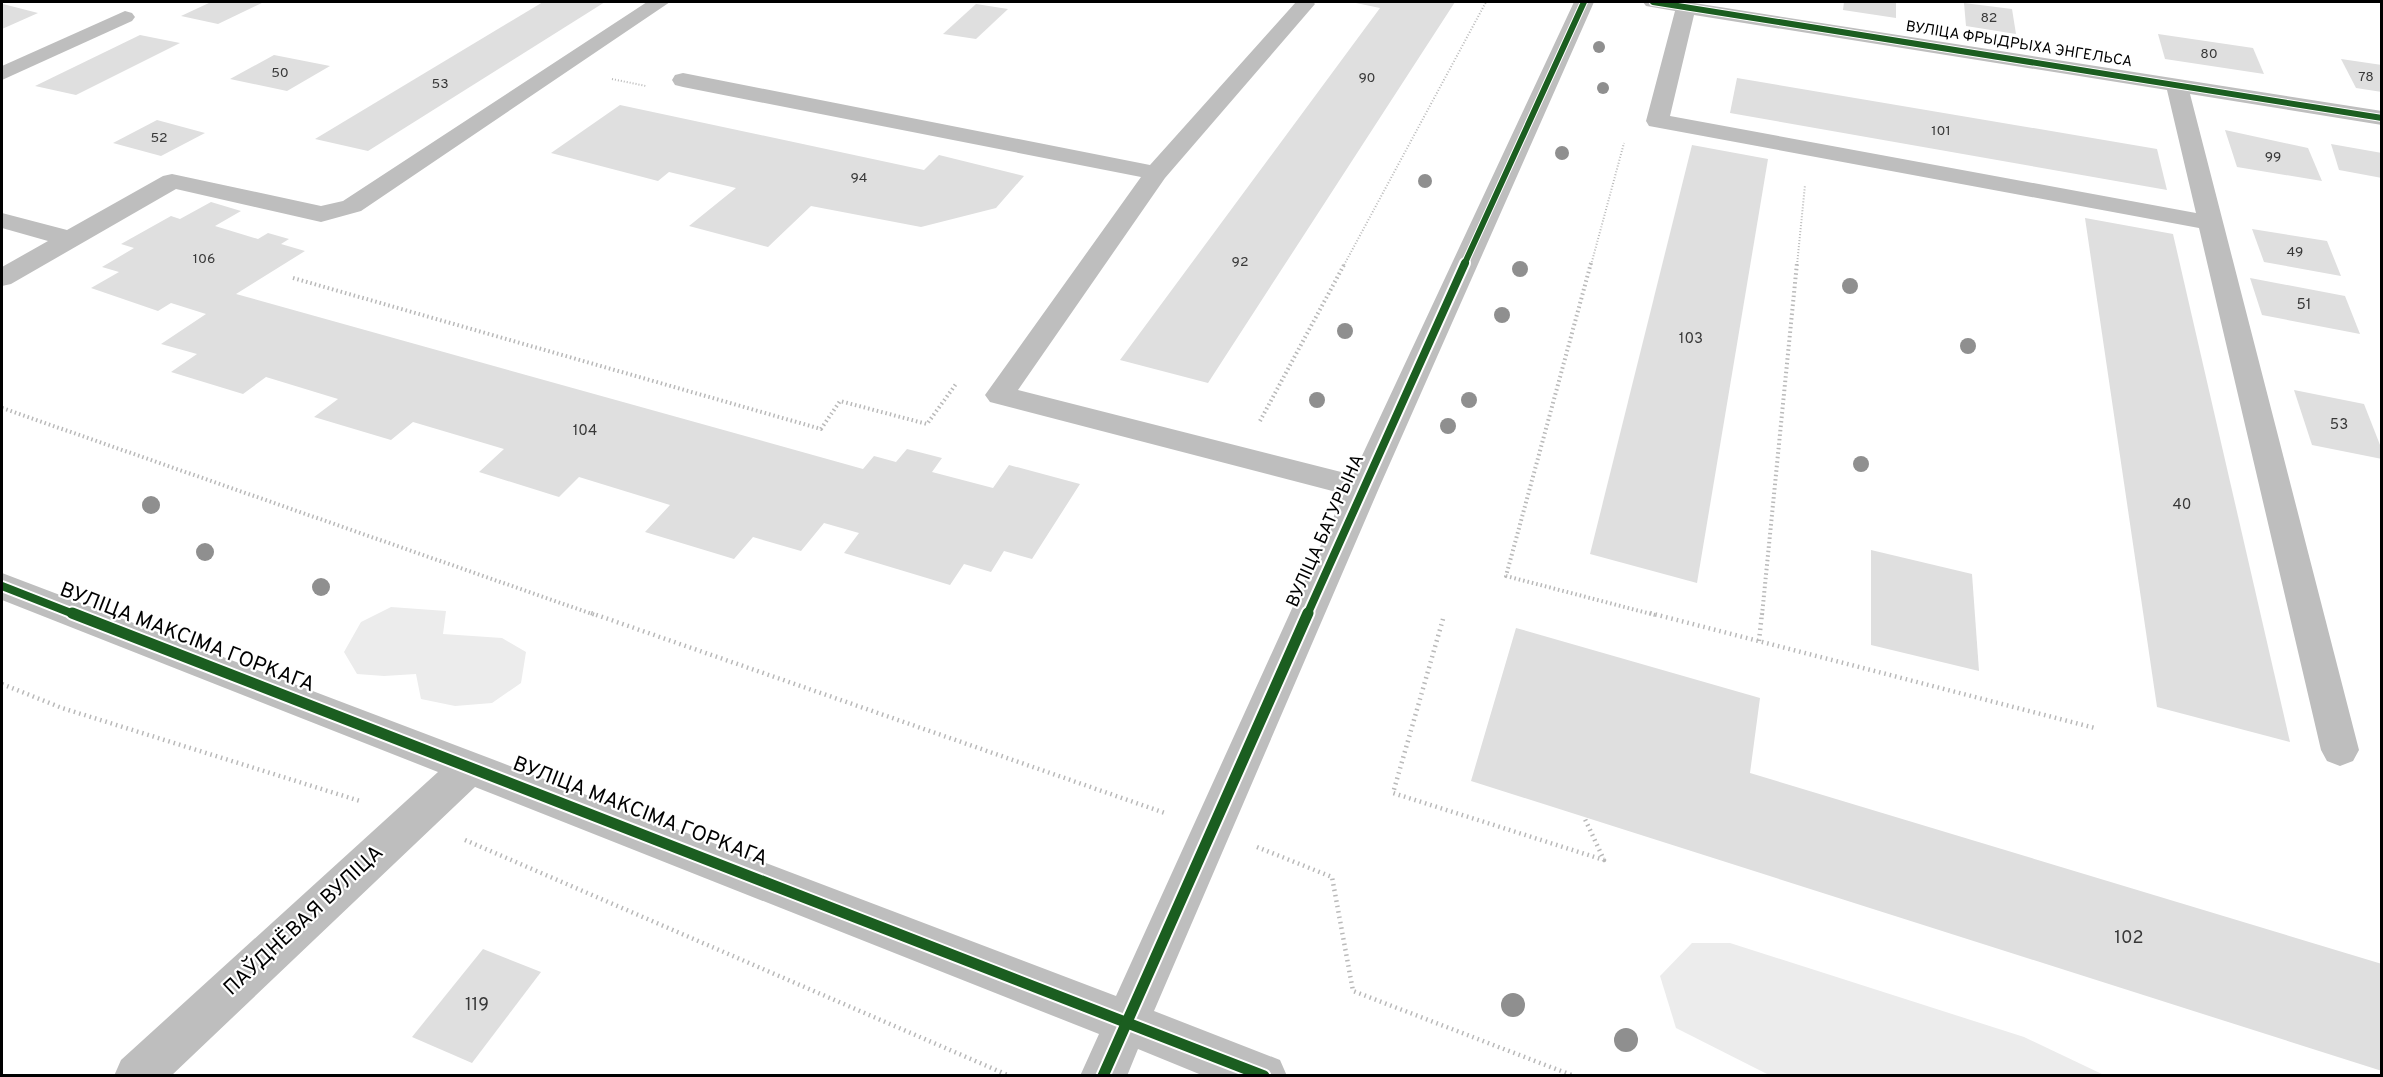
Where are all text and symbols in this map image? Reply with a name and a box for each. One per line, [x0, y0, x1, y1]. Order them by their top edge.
house number: 82 [1981, 10, 1997, 27]
street label: ВУЛІЦА ФРЫДРЫХА ЭНГЕЛЬСА [1904, 18, 2134, 72]
house number: 80 [2200, 46, 2218, 63]
house number: 50 [271, 65, 289, 82]
house number: 78 [2358, 69, 2374, 86]
house number: 90 [1358, 70, 1376, 87]
house number: 53 [431, 76, 449, 93]
house number: 101 [1931, 123, 1951, 140]
house number: 52 [150, 130, 168, 147]
house number: 99 [2265, 149, 2281, 166]
house number: 94 [850, 170, 868, 187]
house number: 49 [2287, 244, 2303, 261]
house number: 106 [193, 251, 215, 268]
house number: 92 [1232, 254, 1248, 271]
house number: 51 [2297, 296, 2311, 315]
house number: 103 [1679, 330, 1703, 349]
house number: 53 [2330, 416, 2348, 435]
house number: 104 [573, 422, 597, 441]
street label: ВУЛІЦА БАТУРЫНА [1282, 451, 1370, 611]
house number: 40 [2173, 496, 2191, 515]
street label: ВУЛІЦА МАКСІМА ГОРКАГА [56, 577, 318, 699]
street label: ВУЛІЦА МАКСІМА ГОРКАГА [509, 751, 771, 873]
street label: ПАЎДНЁВАЯ ВУЛІЦА [218, 839, 390, 1002]
house number: 102 [2114, 927, 2144, 950]
house number: 119 [465, 994, 489, 1017]

